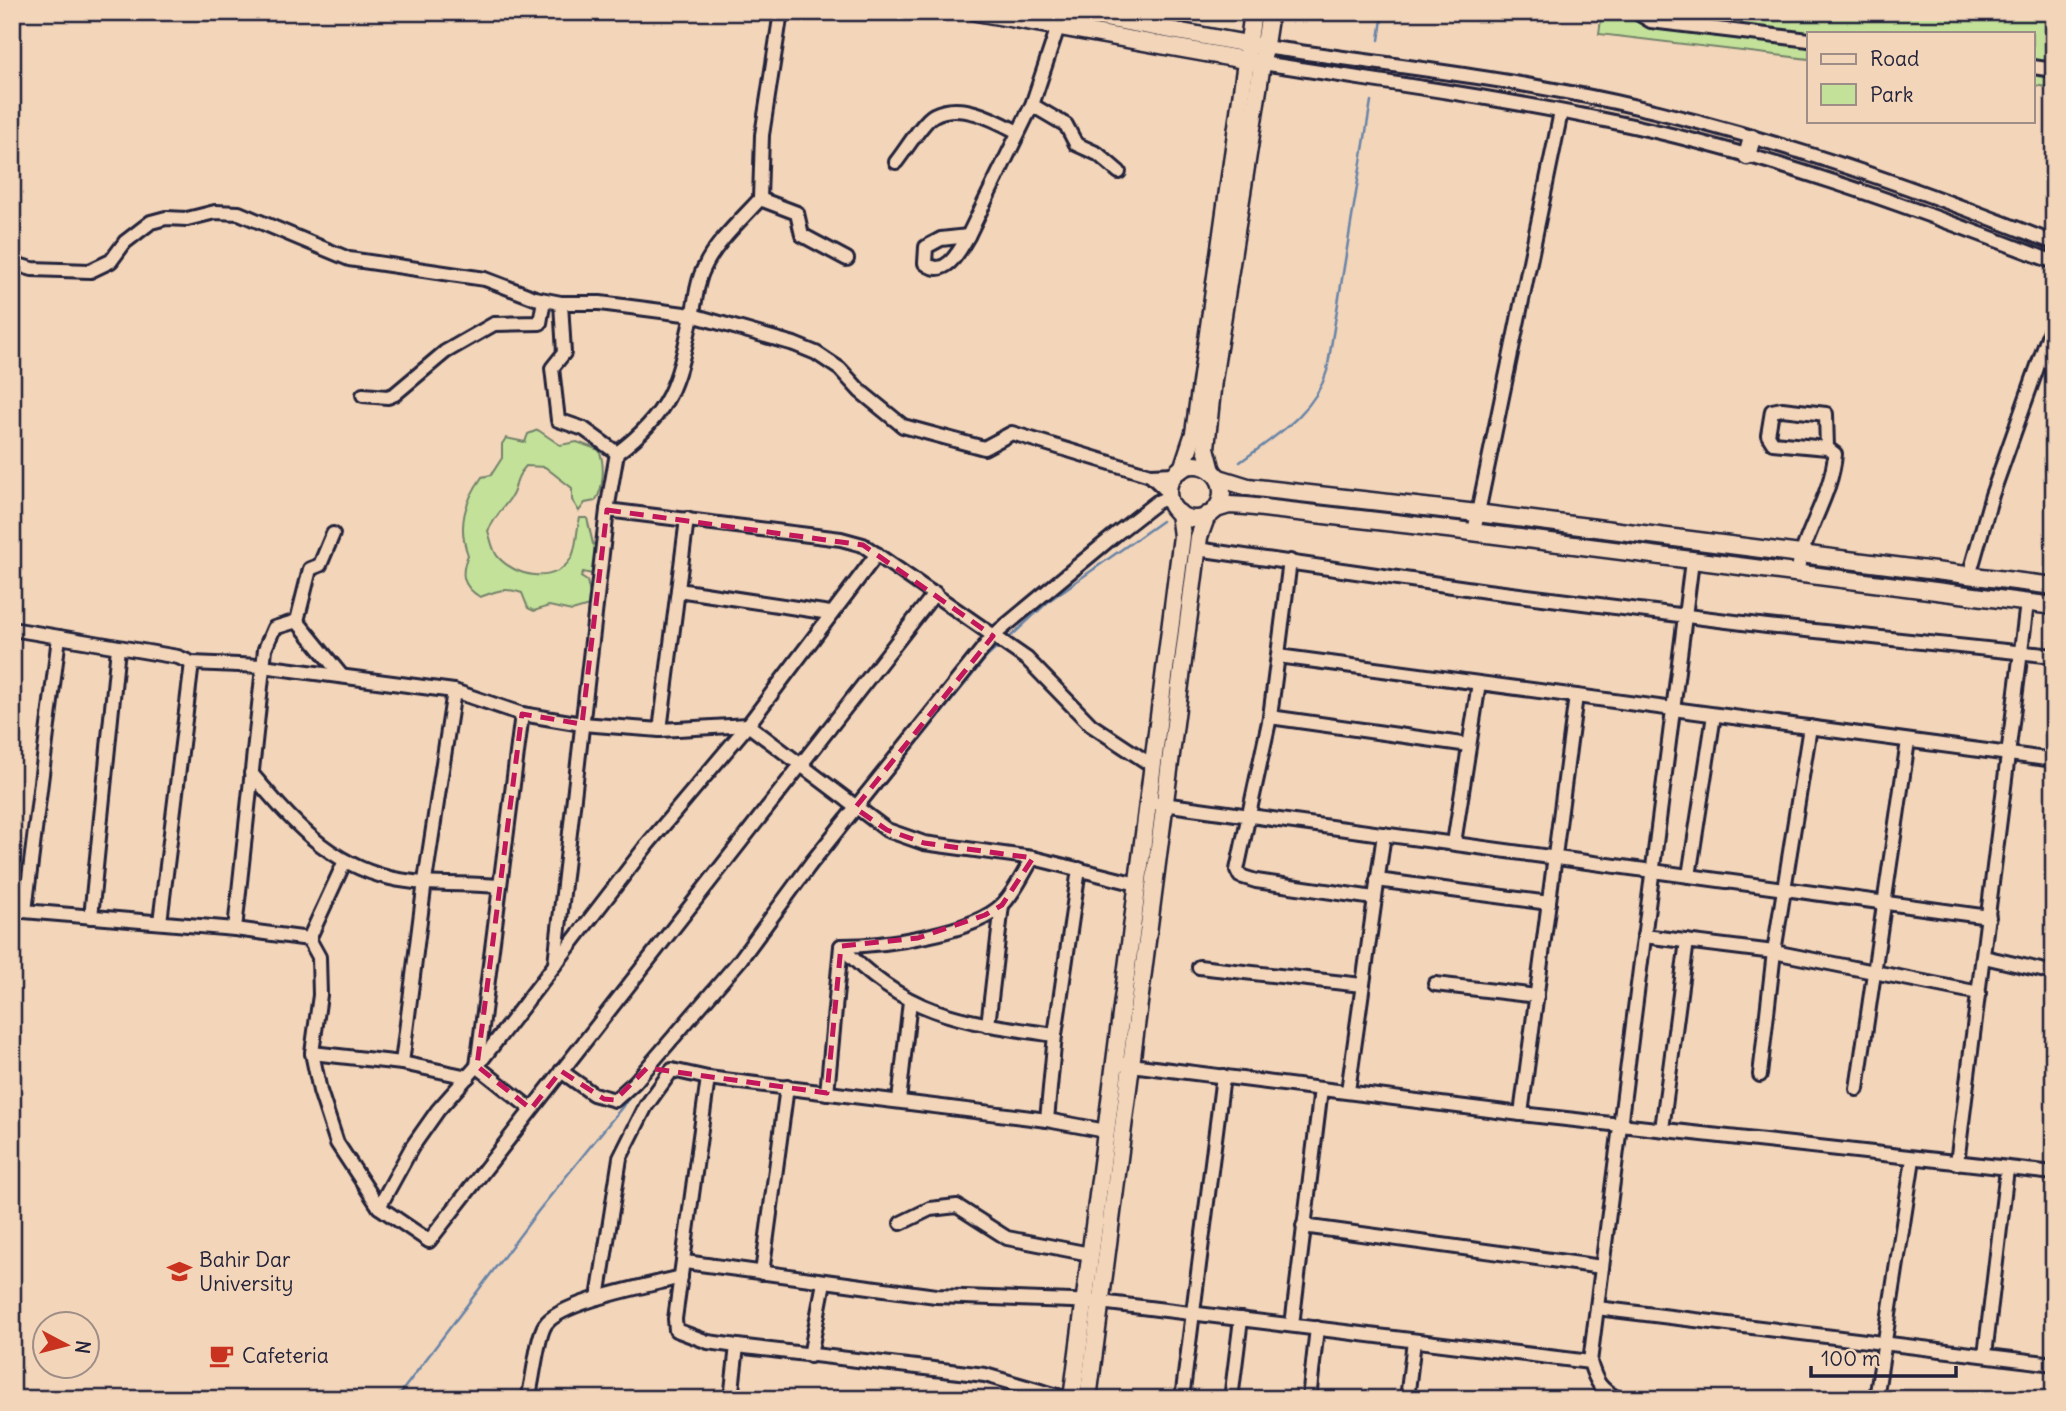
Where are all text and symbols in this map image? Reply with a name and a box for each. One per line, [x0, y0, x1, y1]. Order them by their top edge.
legend [1807, 32, 2035, 122]
text: Road [1870, 45, 1919, 72]
text: Park [1870, 81, 1913, 108]
place label: Bahir Dar University [199, 1246, 293, 1297]
school or university icon: Bahir Dar University [165, 1258, 193, 1286]
north arrow [32, 1310, 102, 1380]
scale bar [1811, 1334, 1956, 1378]
text: N [70, 1339, 96, 1355]
cafe icon: Cafeteria [208, 1342, 236, 1370]
place label: Cafeteria [242, 1342, 329, 1369]
text: 100 m [1821, 1345, 1880, 1372]

